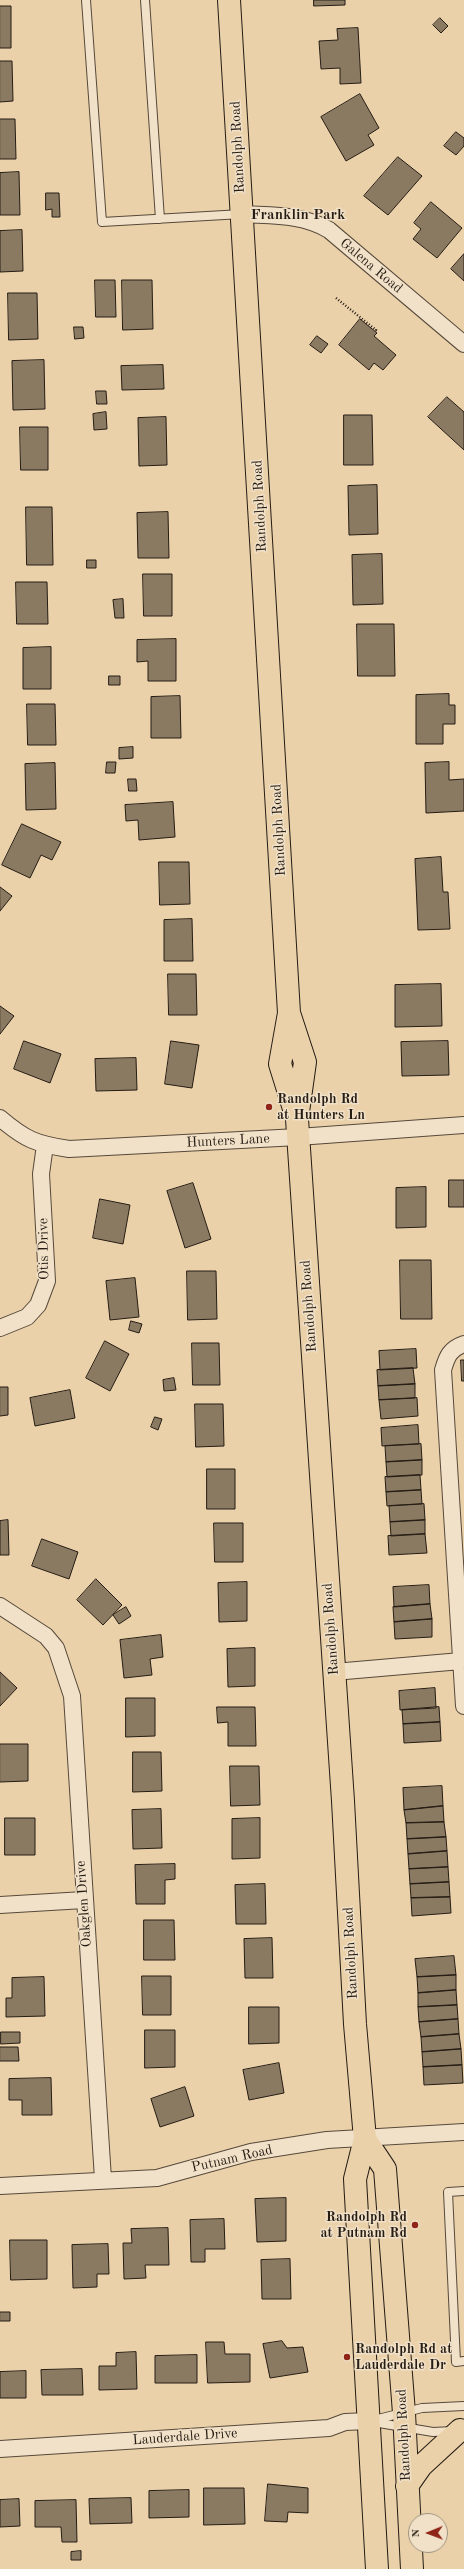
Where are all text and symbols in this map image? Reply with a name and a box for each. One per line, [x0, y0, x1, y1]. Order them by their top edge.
street label: Randolph Road [227, 100, 249, 194]
district label: Franklin Park [251, 206, 345, 224]
street label: Galena Road [336, 235, 406, 297]
street label: Randolph Road [249, 459, 271, 553]
street label: Randolph Road [268, 783, 290, 877]
place label: Randolph Rd at Hunters Ln [277, 1091, 365, 1124]
marker: Randolph Rd at Hunters Ln [264, 1102, 274, 1112]
street label: Hunters Lane [186, 1130, 270, 1152]
street label: Otis Drive [35, 1218, 53, 1280]
street label: Randolph Road [297, 1259, 321, 1353]
street label: Randolph Road [319, 1582, 343, 1676]
street label: Oakglen Drive [73, 1860, 95, 1948]
street label: Randolph Road [340, 1906, 362, 2000]
street label: Putnam Road [190, 2142, 274, 2176]
place label: Randolph Rd at Putnam Rd [320, 2209, 407, 2242]
marker: Randolph Rd at Putnam Rd [410, 2220, 420, 2230]
place label: Randolph Rd at Lauderdale Dr [355, 2341, 452, 2374]
marker: Randolph Rd at Lauderdale Dr [342, 2352, 352, 2362]
street label: Randolph Road [393, 2388, 415, 2482]
street label: Lauderdale Drive [132, 2425, 238, 2449]
north arrow [408, 2513, 448, 2553]
text: N [411, 2529, 422, 2537]

